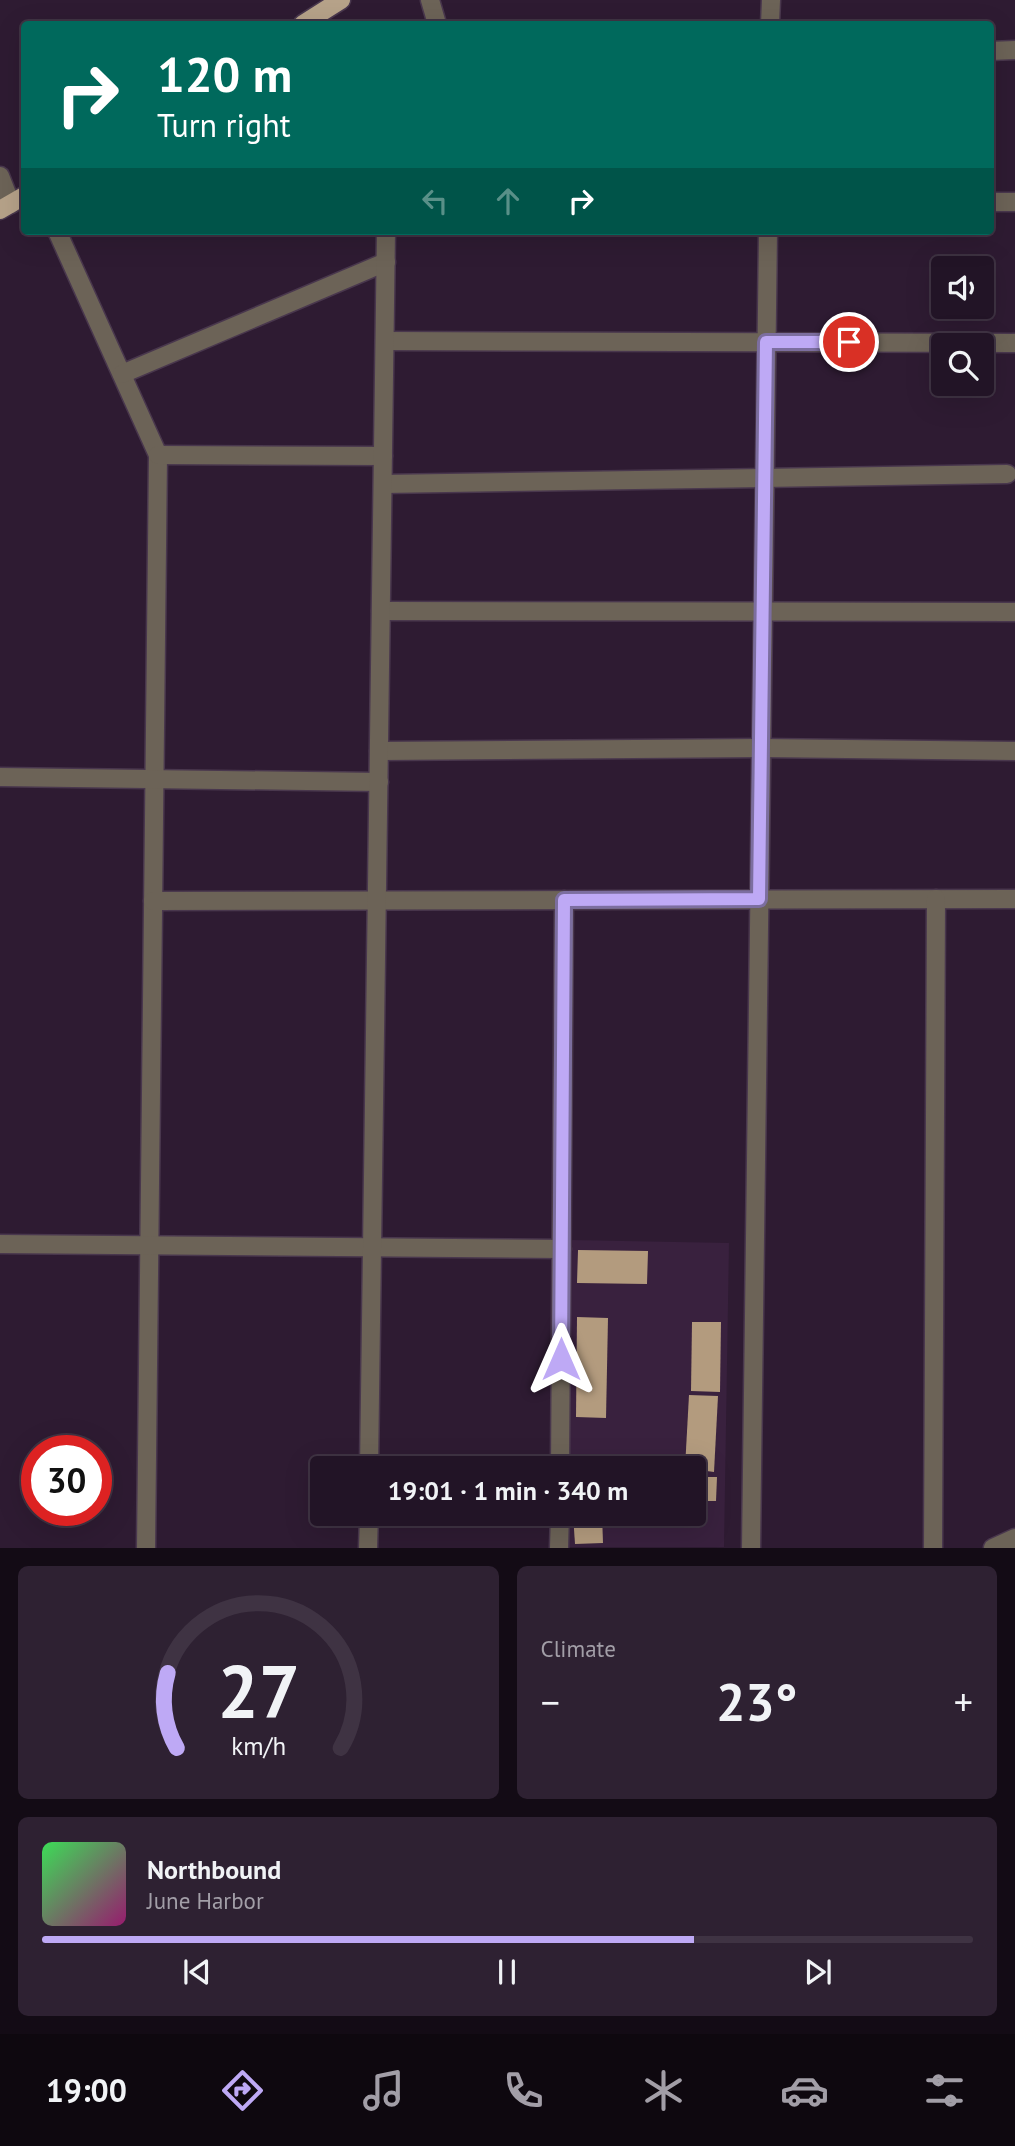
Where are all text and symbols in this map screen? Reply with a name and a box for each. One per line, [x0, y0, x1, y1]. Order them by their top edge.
text: 120 m [157, 42, 292, 106]
icon: right [42, 49, 133, 140]
text: Turn right [157, 104, 291, 146]
icon: left [416, 182, 454, 220]
icon: ahead [489, 182, 527, 220]
icon: right [562, 182, 600, 220]
map controls [931, 256, 994, 396]
button: sound [931, 256, 994, 319]
pin [819, 312, 879, 372]
icon: arrive [830, 323, 868, 361]
button: search [931, 333, 994, 396]
position arrow [524, 1322, 598, 1396]
speed limit sign: 30 [21, 1435, 112, 1526]
text: 19:01 · 1 min · 340 m [388, 1474, 628, 1507]
text: Climate [541, 1634, 616, 1663]
text: 27 [217, 1645, 300, 1739]
text: 23° [716, 1668, 798, 1735]
text: − [541, 1677, 560, 1726]
text: + [954, 1677, 973, 1726]
text: km/h [231, 1730, 286, 1762]
text: Northbound [147, 1853, 281, 1886]
text: June Harbor [147, 1886, 264, 1915]
icon: previous [178, 1953, 216, 1991]
icon: pause [488, 1953, 526, 1991]
icon: next [799, 1953, 837, 1991]
icon: directions [218, 2066, 267, 2115]
icon: music [359, 2066, 408, 2115]
icon: phone [499, 2066, 548, 2115]
icon: climate [639, 2066, 688, 2115]
icon: car [780, 2066, 829, 2115]
icon: filters [920, 2066, 969, 2115]
text: 19:00 [46, 2069, 127, 2111]

